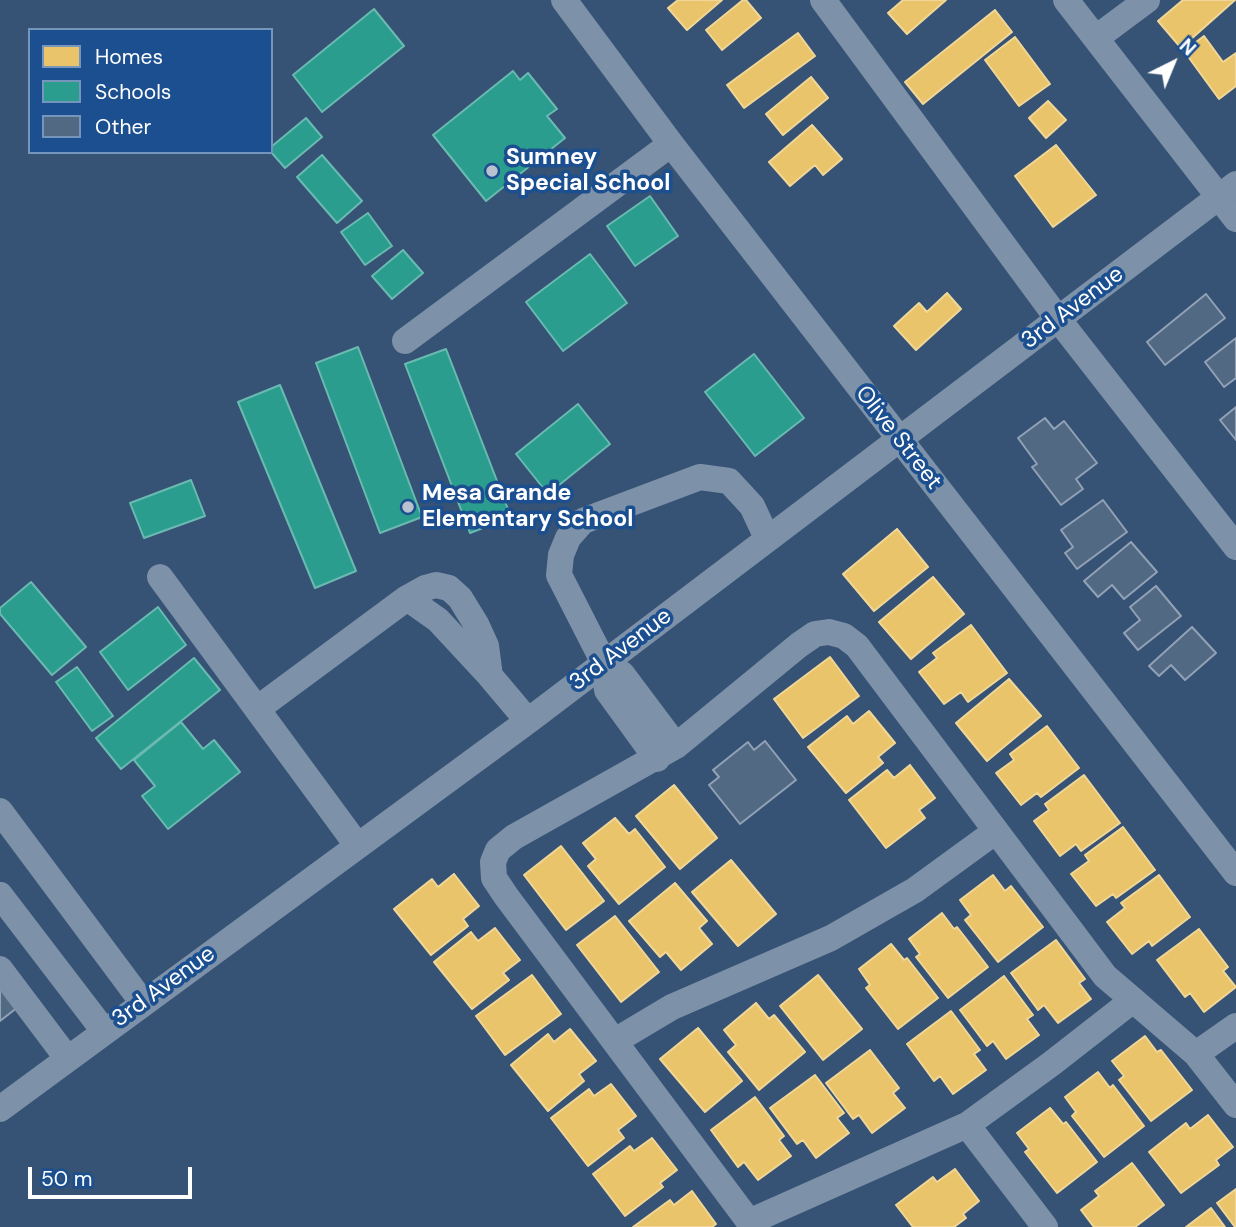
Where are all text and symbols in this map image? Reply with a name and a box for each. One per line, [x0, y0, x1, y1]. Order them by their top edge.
legend [28, 28, 273, 154]
north arrow [1138, 28, 1208, 98]
text: N [1174, 33, 1201, 61]
text: Homes [95, 43, 163, 71]
text: Schools [95, 78, 171, 106]
text: Other [95, 113, 151, 141]
place label: Sumney Special School [506, 144, 670, 198]
marker: Sumney Special School [484, 163, 500, 179]
street label: 3rd Avenue [1017, 261, 1129, 355]
street label: Olive Street [849, 381, 947, 495]
place label: Mesa Grande Elementary School [422, 480, 633, 534]
marker: Mesa Grande Elementary School [400, 499, 416, 515]
street label: 3rd Avenue [565, 603, 677, 697]
street label: 3rd Avenue [107, 940, 221, 1034]
scale bar [32, 1154, 196, 1198]
text: 50 m [41, 1165, 92, 1193]

